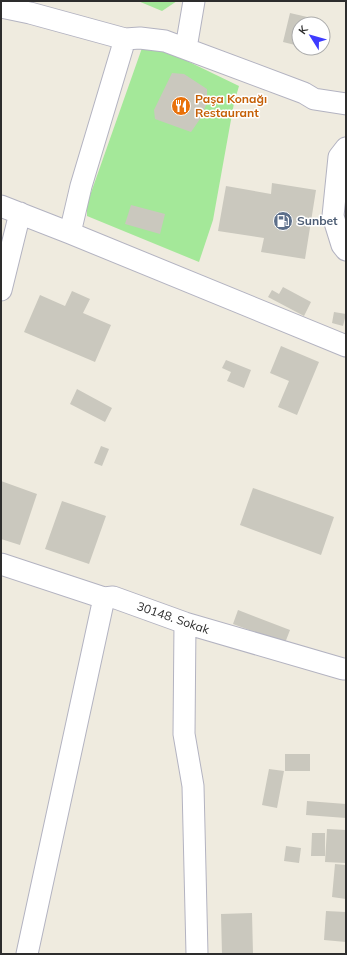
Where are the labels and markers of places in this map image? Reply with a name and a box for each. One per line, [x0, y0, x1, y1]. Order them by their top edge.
place label: Paşa Konağı Restaurant [195, 91, 267, 120]
restaurant icon: Paşa Konağı Restaurant [170, 95, 192, 117]
fuel station icon: Sunbet [272, 210, 294, 232]
place label: Sunbet [297, 213, 338, 228]

